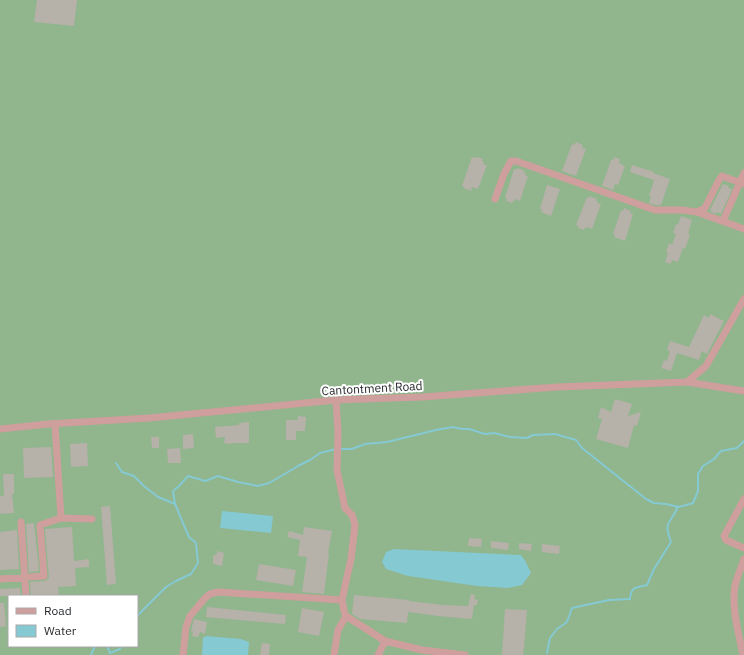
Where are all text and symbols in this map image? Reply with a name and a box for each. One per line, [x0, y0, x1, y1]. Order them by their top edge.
street label: Cantontment Road [321, 378, 423, 398]
legend [8, 595, 138, 647]
text: Road [44, 603, 72, 618]
text: Water [44, 623, 77, 638]

